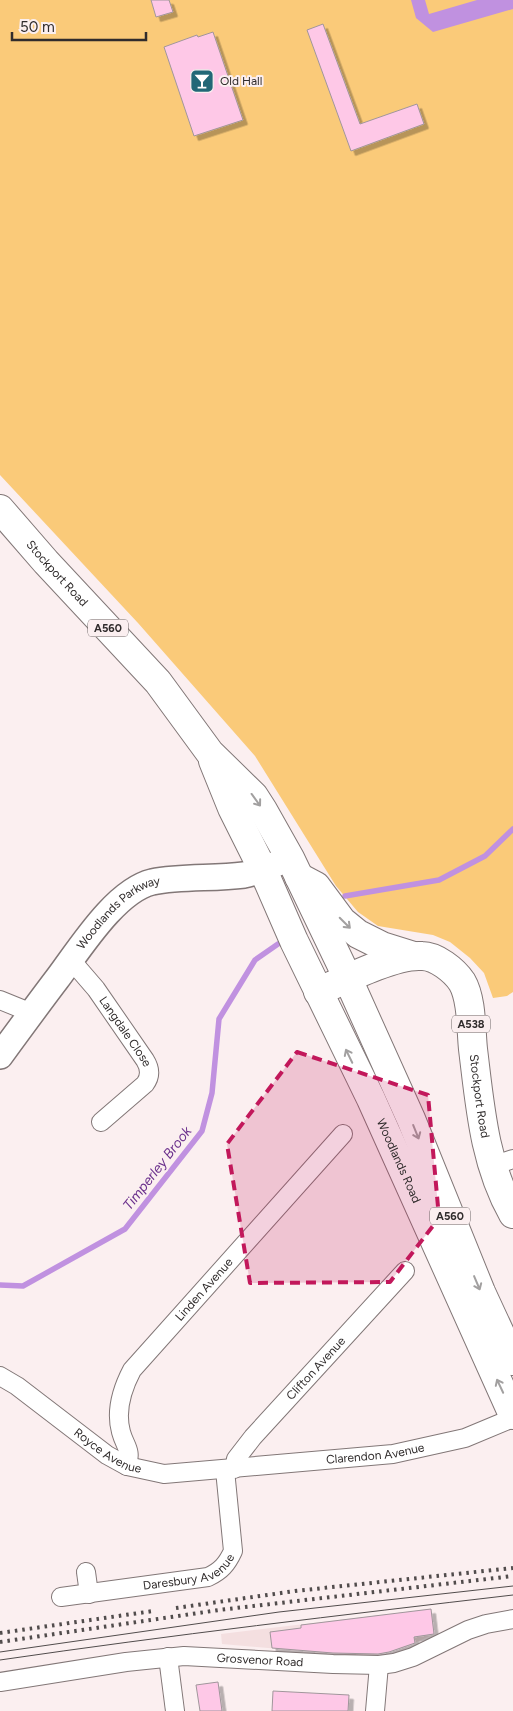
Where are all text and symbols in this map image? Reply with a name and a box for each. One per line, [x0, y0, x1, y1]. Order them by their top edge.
scale bar [12, 10, 146, 42]
text: 50 m [20, 18, 55, 36]
bar icon: Old Hall [189, 68, 215, 94]
place label: Old Hall [220, 74, 262, 88]
street label: Stockport Road [23, 537, 91, 609]
road number: A560 [88, 620, 128, 636]
one-way arrow [251, 793, 261, 807]
street label: Woodlands Parkway [74, 874, 162, 952]
one-way arrow [339, 917, 351, 929]
street label: Langdale Close [96, 994, 155, 1069]
road number: A538 [452, 1016, 490, 1032]
one-way arrow [344, 1048, 354, 1063]
street label: Stockport Road [467, 1053, 492, 1139]
street label: Woodlands Road [374, 1117, 424, 1205]
water label: Timperley Brook [119, 1122, 196, 1214]
one-way arrow [412, 1124, 421, 1139]
road number: A560 [430, 1208, 470, 1224]
street label: Linden Avenue [172, 1255, 236, 1324]
one-way arrow [473, 1275, 483, 1290]
street label: Clifton Avenue [284, 1334, 348, 1403]
one-way arrow [495, 1379, 504, 1394]
street label: Royce Avenue [71, 1425, 143, 1476]
street label: Clarendon Avenue [325, 1440, 426, 1467]
street label: Daresbury Avenue [142, 1551, 237, 1593]
street label: Grosvenor Road [216, 1651, 304, 1669]

